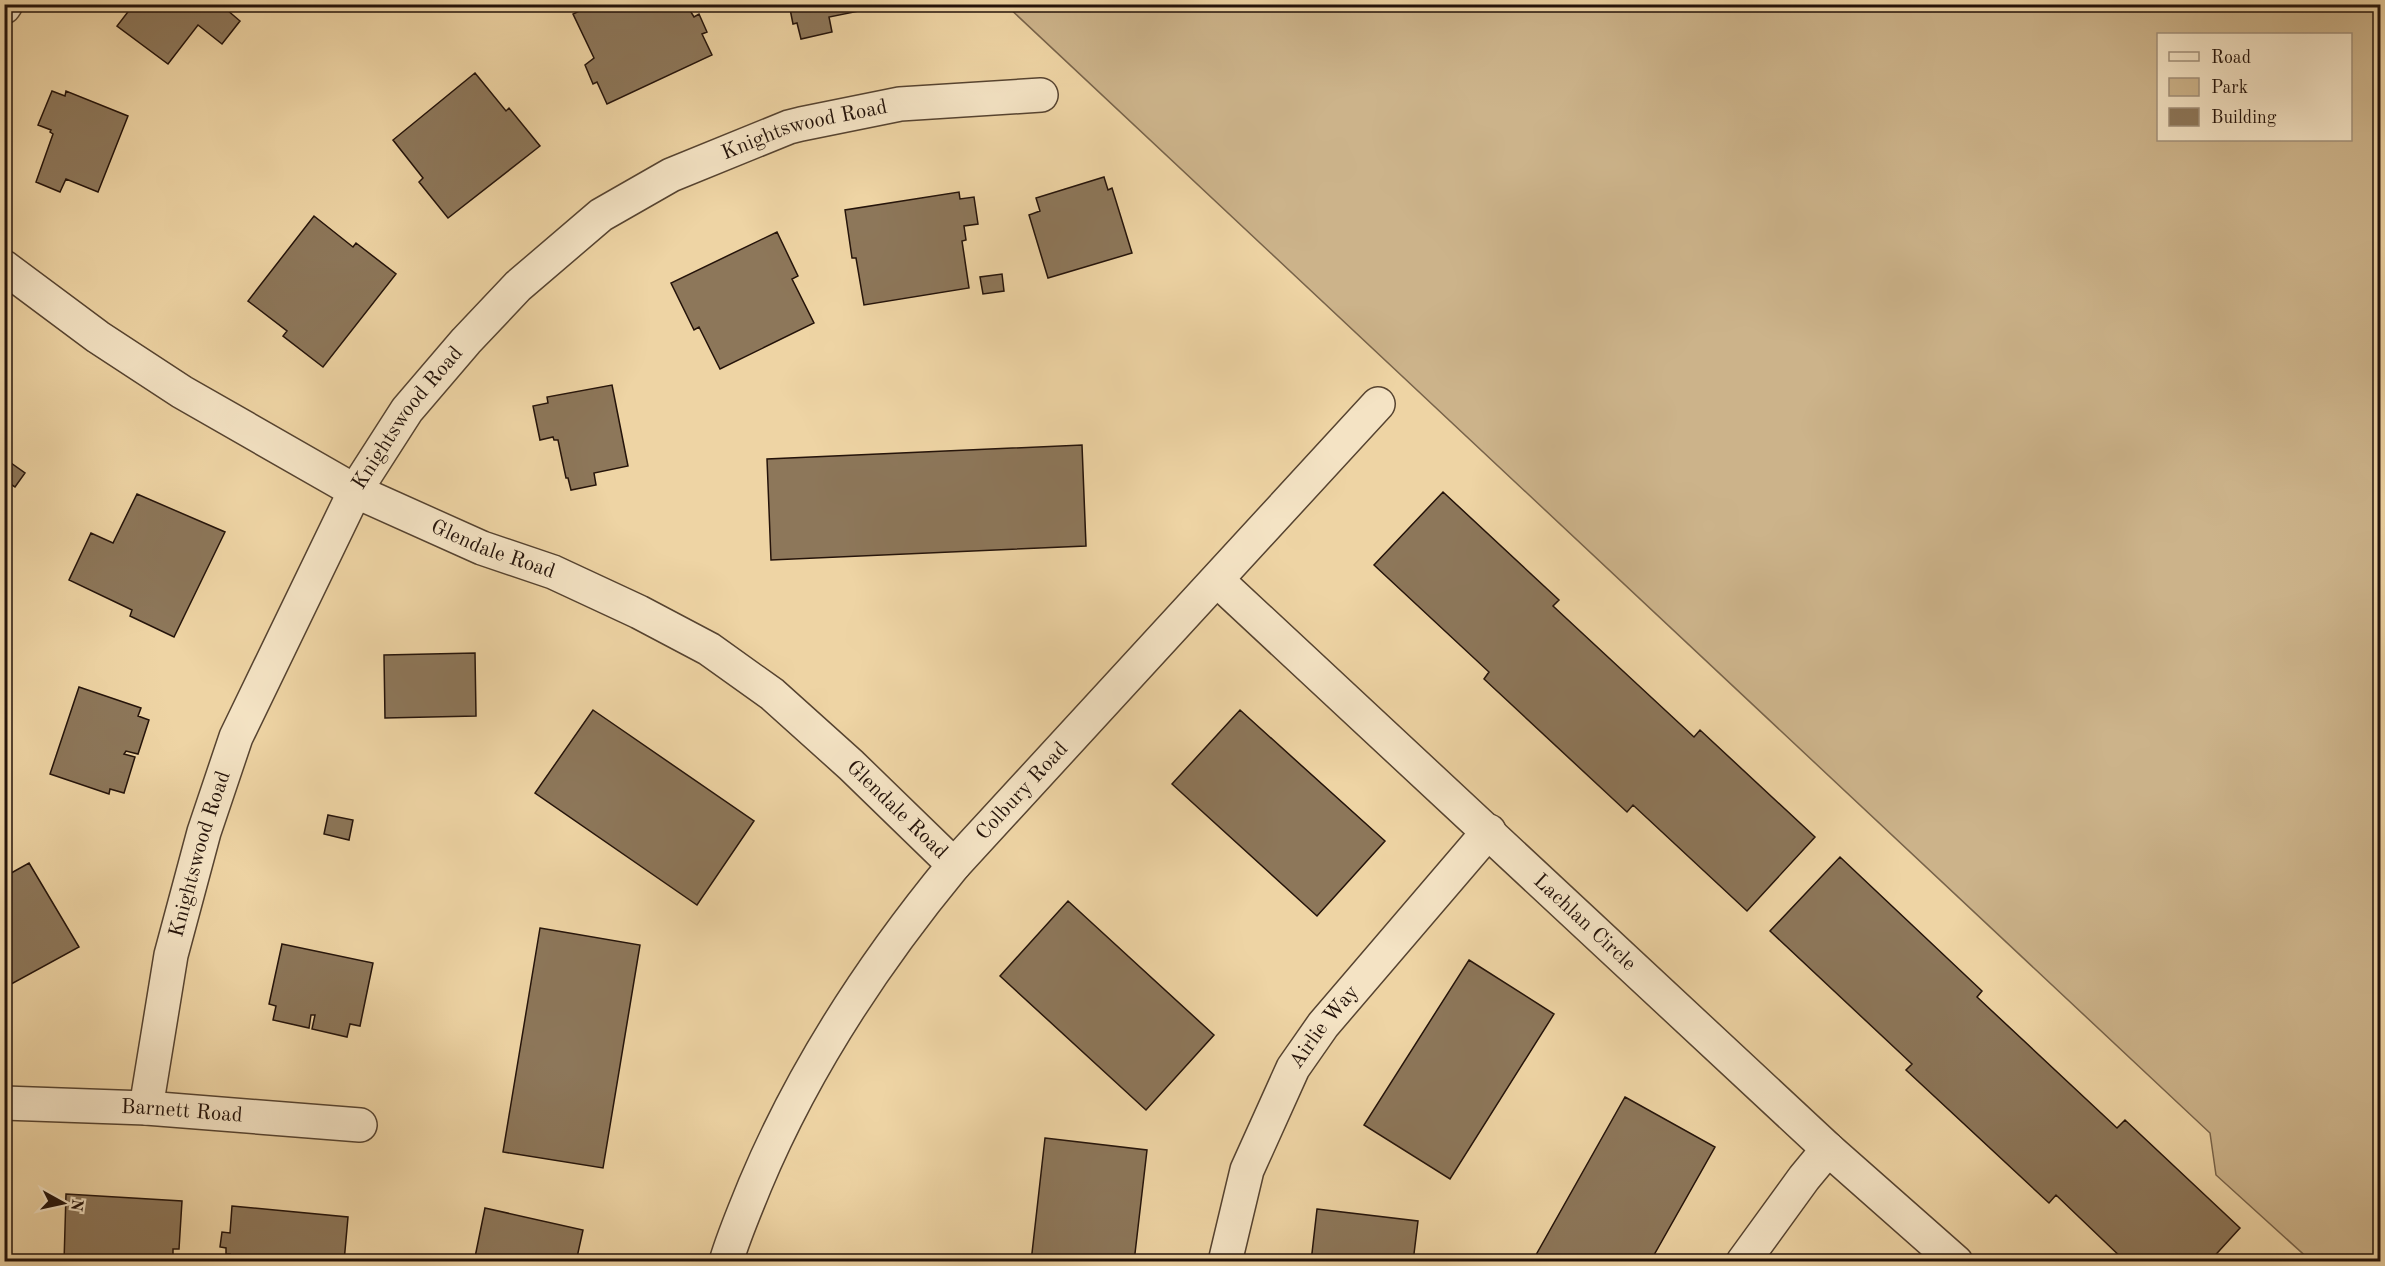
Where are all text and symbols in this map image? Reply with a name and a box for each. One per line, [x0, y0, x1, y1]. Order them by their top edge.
legend [2157, 33, 2352, 141]
text: Road [2211, 49, 2251, 67]
text: Park [2211, 79, 2248, 97]
street label: Knightswood Road [718, 96, 889, 164]
text: Building [2211, 109, 2277, 127]
street label: Knightswood Road [348, 342, 467, 493]
street label: Glendale Road [428, 516, 558, 582]
street label: Colbury Road [972, 738, 1072, 844]
street label: Glendale Road [843, 757, 952, 863]
street label: Knightswood Road [166, 768, 234, 939]
street label: Lachlan Circle [1529, 870, 1640, 975]
street label: Airlie Way [1285, 981, 1363, 1072]
street label: Barnett Road [121, 1097, 243, 1126]
north arrow [33, 1173, 93, 1233]
text: N [67, 1198, 85, 1213]

